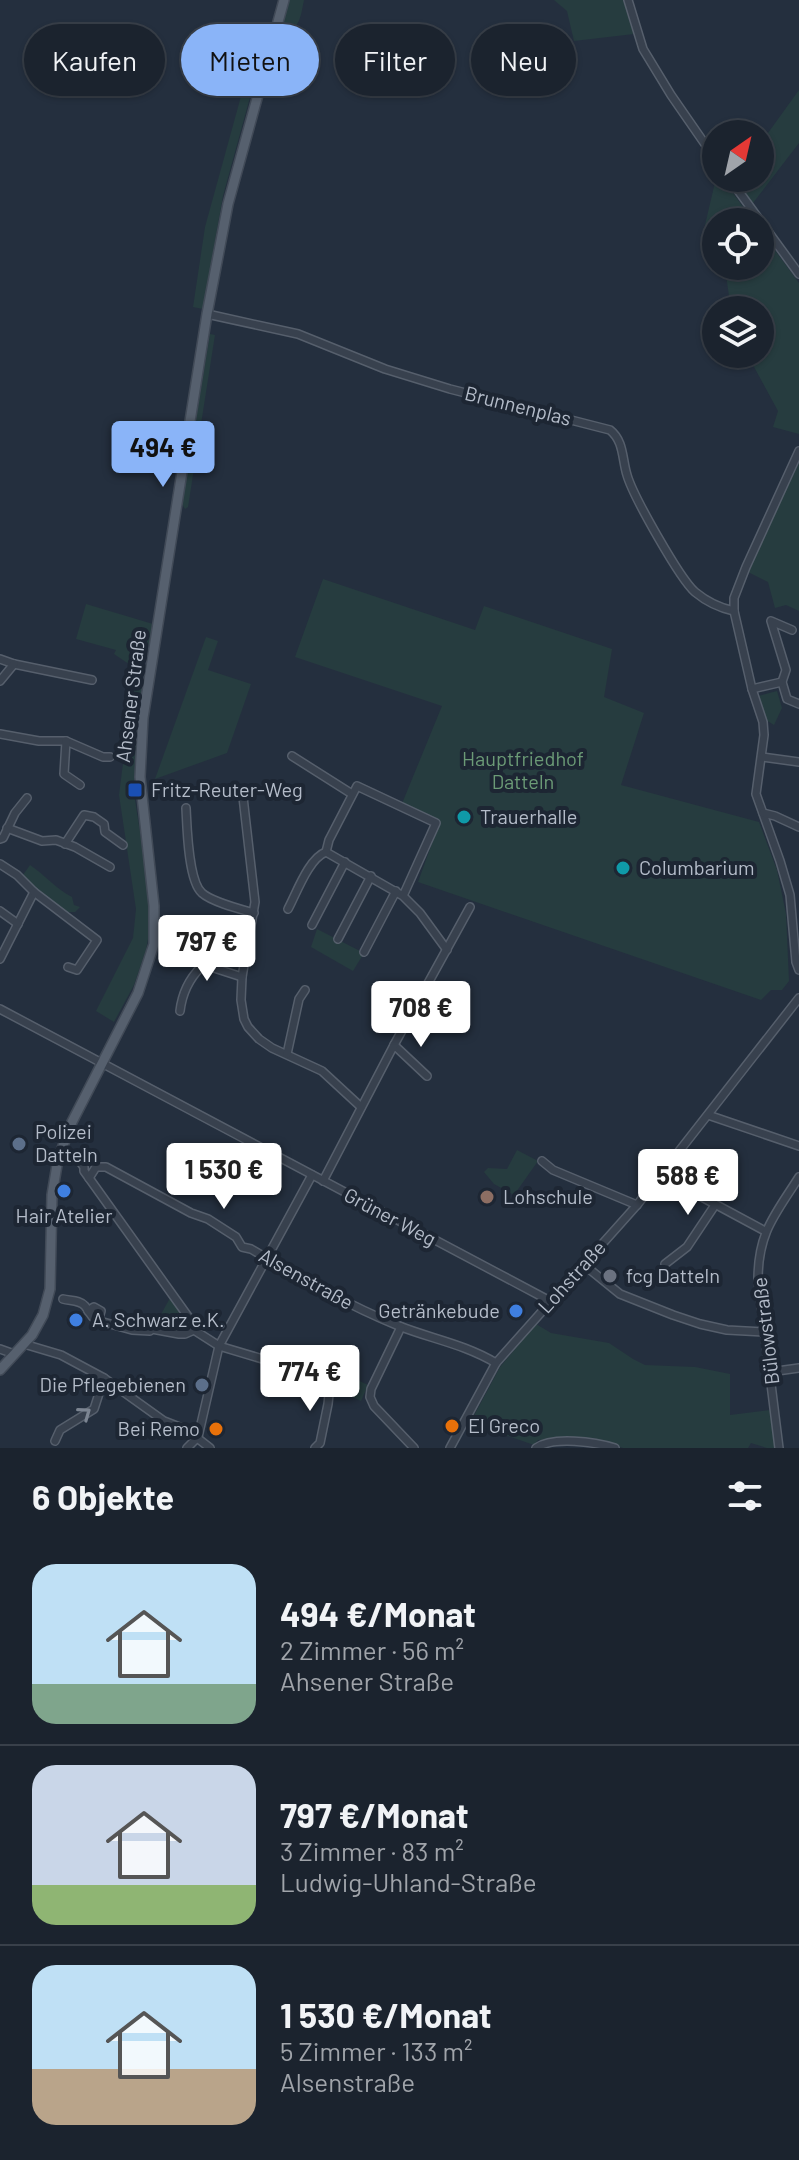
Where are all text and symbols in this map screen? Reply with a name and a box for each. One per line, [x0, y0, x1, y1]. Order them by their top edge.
chip: Kaufen [24, 24, 165, 96]
chip: Mieten [181, 24, 319, 96]
chip: Filter [335, 24, 455, 96]
chip: Neu [471, 24, 576, 96]
north arrow [702, 120, 774, 192]
map controls [702, 120, 774, 368]
button: locate [702, 208, 774, 280]
button: layers [702, 296, 774, 368]
street label: Brunnenplas [463, 380, 574, 430]
pin: 494 € [107, 421, 219, 489]
text: 494 € [130, 431, 196, 462]
street label: Ahsener Straße [110, 628, 150, 764]
park label: Hauptfriedhof Datteln [462, 746, 584, 793]
place label: Fritz-Reuter-Weg [151, 777, 303, 801]
marker: Fritz-Reuter-Weg [126, 781, 144, 799]
place label: Trauerhalle [480, 804, 577, 828]
marker: Trauerhalle [455, 808, 473, 826]
place label: Columbarium [639, 855, 755, 879]
marker: Columbarium [614, 859, 632, 877]
pin: 797 € [151, 915, 263, 983]
text: 797 € [176, 925, 238, 956]
pin: 708 € [365, 981, 477, 1049]
text: 708 € [389, 991, 453, 1022]
place label: Polizei Datteln [35, 1119, 98, 1166]
marker: Polizei Datteln [10, 1135, 28, 1153]
pin: 1 530 € [150, 1143, 298, 1211]
pin: 588 € [632, 1149, 744, 1217]
text: 1 530 € [185, 1153, 263, 1184]
text: 588 € [656, 1159, 720, 1190]
marker: Hair Atelier [55, 1182, 73, 1200]
street label: Grüner Weg [340, 1182, 441, 1250]
place label: Lohschule [503, 1184, 593, 1208]
marker: Lohschule [478, 1188, 496, 1206]
place label: Hair Atelier [16, 1203, 112, 1227]
street label: Lohstraße [533, 1235, 610, 1318]
street label: Alsenstraße [255, 1242, 358, 1314]
place label: fcg Datteln [626, 1263, 720, 1287]
marker: fcg Datteln [601, 1267, 619, 1285]
street label: Bülowstraße [747, 1276, 784, 1386]
place label: Getränkebude [378, 1298, 500, 1322]
marker: Getränkebude [507, 1302, 525, 1320]
place label: A. Schwarz e.K. [92, 1307, 225, 1331]
marker: A. Schwarz e.K. [67, 1311, 85, 1329]
pin: 774 € [254, 1345, 366, 1413]
text: 774 € [278, 1355, 342, 1386]
place label: Die Pflegebienen [40, 1372, 186, 1396]
marker: Die Pflegebienen [193, 1376, 211, 1394]
one-way arrow [76, 1408, 91, 1423]
place label: El Greco [468, 1413, 540, 1437]
place label: Bei Remo [118, 1416, 200, 1440]
marker: El Greco [443, 1417, 461, 1435]
marker: Bei Remo [207, 1420, 225, 1438]
icon: filters [723, 1474, 767, 1518]
text: 6 Objekte [32, 1476, 174, 1517]
text: 494 €/Monat [280, 1593, 476, 1634]
icon: home [96, 1596, 192, 1692]
text: 2 Zimmer · 56 m² [280, 1634, 464, 1665]
text: Ahsener Straße [280, 1665, 454, 1696]
text: 797 €/Monat [280, 1794, 469, 1835]
icon: home [96, 1797, 192, 1893]
text: 3 Zimmer · 83 m² [280, 1835, 464, 1866]
text: Ludwig-Uhland-Straße [280, 1866, 537, 1897]
text: 1 530 €/Monat [280, 1994, 492, 2035]
icon: home [96, 1997, 192, 2093]
text: 5 Zimmer · 133 m² [280, 2035, 473, 2066]
text: Alsenstraße [280, 2066, 415, 2097]

